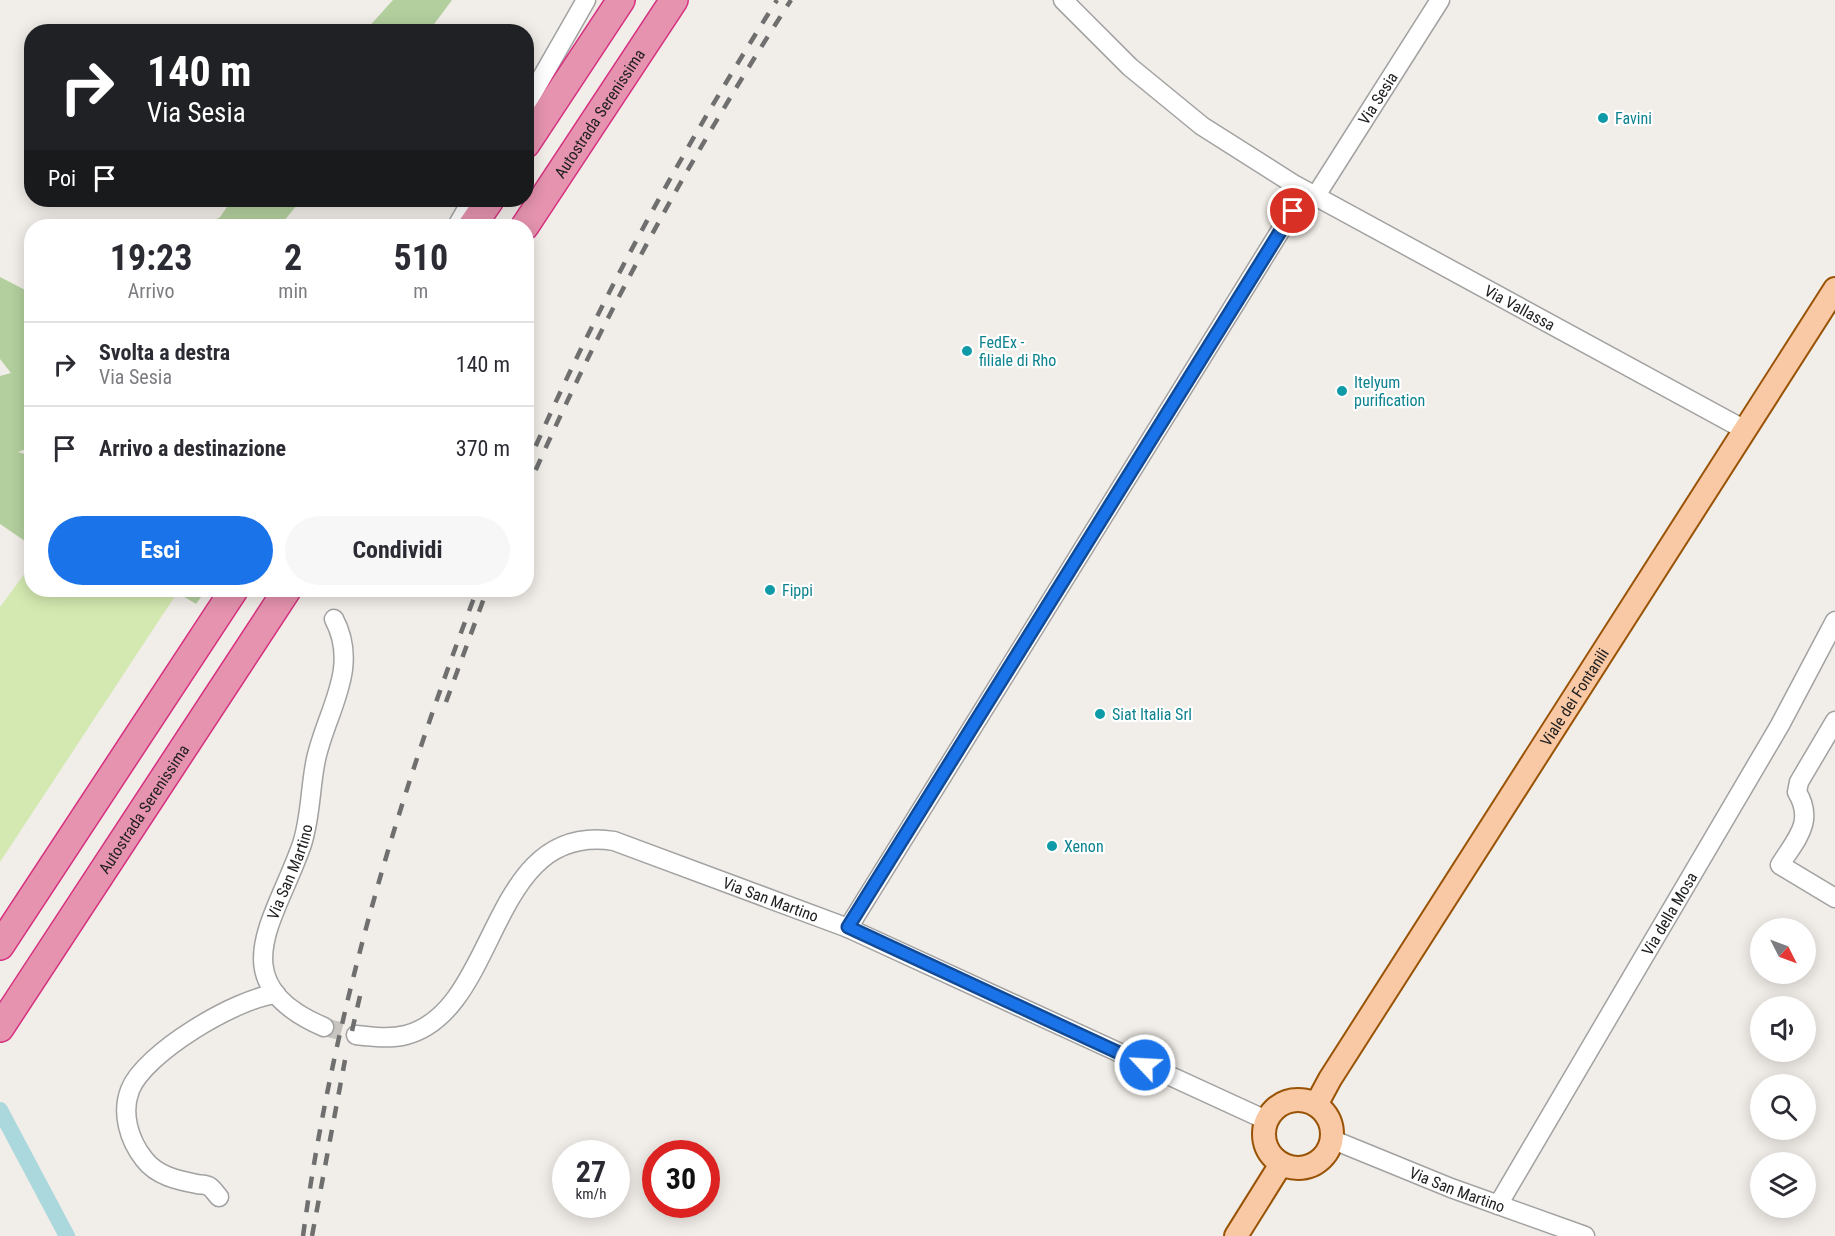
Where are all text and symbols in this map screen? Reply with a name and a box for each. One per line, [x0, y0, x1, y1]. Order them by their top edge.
street label: Autostrada Serenissima [550, 45, 649, 181]
text: 140 m [147, 47, 252, 96]
icon: right [48, 48, 126, 126]
street label: Via Sesia [1354, 68, 1401, 128]
text: Via Sesia [147, 97, 246, 129]
place label: Favini [1615, 109, 1652, 128]
marker: Favini [1596, 111, 1610, 125]
icon: arrive [88, 162, 121, 195]
text: Poi [48, 166, 76, 191]
pin [1267, 185, 1318, 236]
icon: arrive [1276, 194, 1309, 227]
text: 19:23 [110, 237, 192, 279]
text: 2 [284, 237, 302, 279]
text: 510 [394, 237, 448, 279]
text: Arrivo [128, 279, 175, 303]
text: min [278, 279, 308, 303]
text: m [413, 279, 428, 303]
street label: Via Vallassa [1481, 281, 1558, 334]
place label: FedEx - filiale di Rho [979, 333, 1056, 370]
text: Svolta a destra [99, 340, 230, 365]
marker: FedEx - filiale di Rho [960, 344, 974, 358]
icon: right [48, 348, 81, 381]
text: 140 m [456, 352, 510, 377]
text: Via Sesia [99, 365, 172, 389]
place label: Itelyum purification [1354, 373, 1425, 410]
marker: Itelyum purification [1335, 384, 1349, 398]
icon: arrive [48, 432, 81, 465]
text: Arrivo a destinazione [99, 436, 286, 461]
text: 370 m [456, 436, 510, 461]
button: Esci [48, 516, 273, 585]
button: Condividi [285, 516, 510, 585]
place label: Fippi [782, 581, 813, 600]
marker: Fippi [763, 583, 777, 597]
street label: Viale dei Fontanili [1536, 644, 1613, 749]
place label: Siat Italia Srl [1112, 705, 1192, 724]
marker: Siat Italia Srl [1093, 707, 1107, 721]
street label: Autostrada Serenissima [94, 741, 193, 877]
street label: Via San Martino [263, 822, 316, 922]
place label: Xenon [1064, 837, 1104, 856]
marker: Xenon [1045, 839, 1059, 853]
street label: Via della Mosa [1637, 869, 1701, 959]
street label: Via San Martino [720, 873, 821, 926]
north arrow [1750, 918, 1816, 984]
map controls [1750, 918, 1816, 1218]
button: sound [1750, 996, 1816, 1062]
position arrow [1113, 1033, 1177, 1097]
button: search [1750, 1074, 1816, 1140]
speed limit sign: 30 [642, 1140, 720, 1218]
button: layers [1750, 1152, 1816, 1218]
text: 27 [576, 1154, 606, 1189]
street label: Via San Martino [1407, 1163, 1508, 1216]
text: km/h [576, 1185, 606, 1203]

